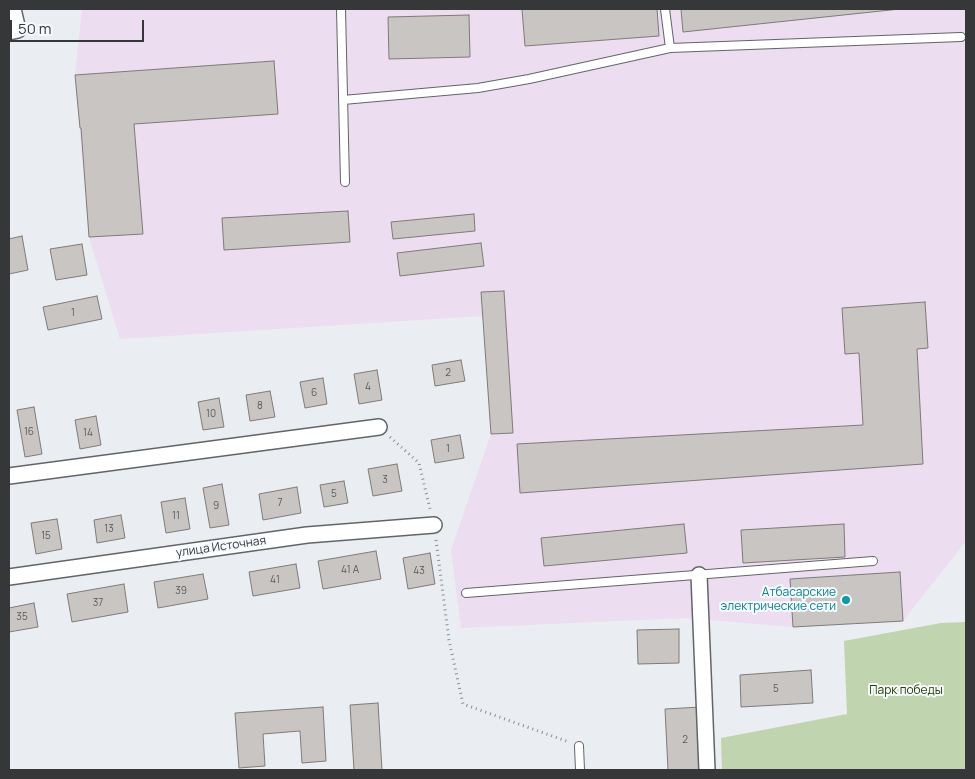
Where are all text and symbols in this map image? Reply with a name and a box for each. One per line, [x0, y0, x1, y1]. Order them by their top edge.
scale bar [12, 10, 146, 42]
text: 50 m [18, 18, 52, 39]
house number: 1 [71, 307, 75, 319]
house number: 2 [445, 367, 451, 379]
house number: 4 [365, 381, 371, 393]
house number: 6 [311, 387, 317, 399]
house number: 8 [257, 400, 263, 412]
house number: 10 [206, 408, 216, 420]
house number: 16 [24, 426, 34, 438]
house number: 14 [83, 427, 93, 439]
house number: 1 [446, 443, 450, 455]
house number: 3 [382, 474, 388, 486]
house number: 5 [331, 488, 337, 500]
house number: 7 [277, 497, 283, 509]
house number: 9 [213, 500, 219, 512]
house number: 11 [172, 510, 180, 522]
house number: 13 [104, 523, 114, 535]
house number: 15 [41, 530, 51, 542]
street label: улица Источная [175, 534, 267, 560]
house number: 41 А [341, 564, 359, 576]
house number: 43 [413, 565, 425, 577]
house number: 41 [270, 574, 280, 586]
house number: 39 [175, 585, 187, 597]
place label: Атбасарские электрические сети [721, 586, 836, 614]
marker: Атбасарские электрические сети [840, 594, 852, 606]
house number: 37 [93, 597, 103, 609]
house number: 35 [16, 611, 28, 623]
house number: 5 [773, 683, 779, 695]
park label: Парк победы [869, 684, 943, 698]
house number: 2 [682, 734, 688, 746]

